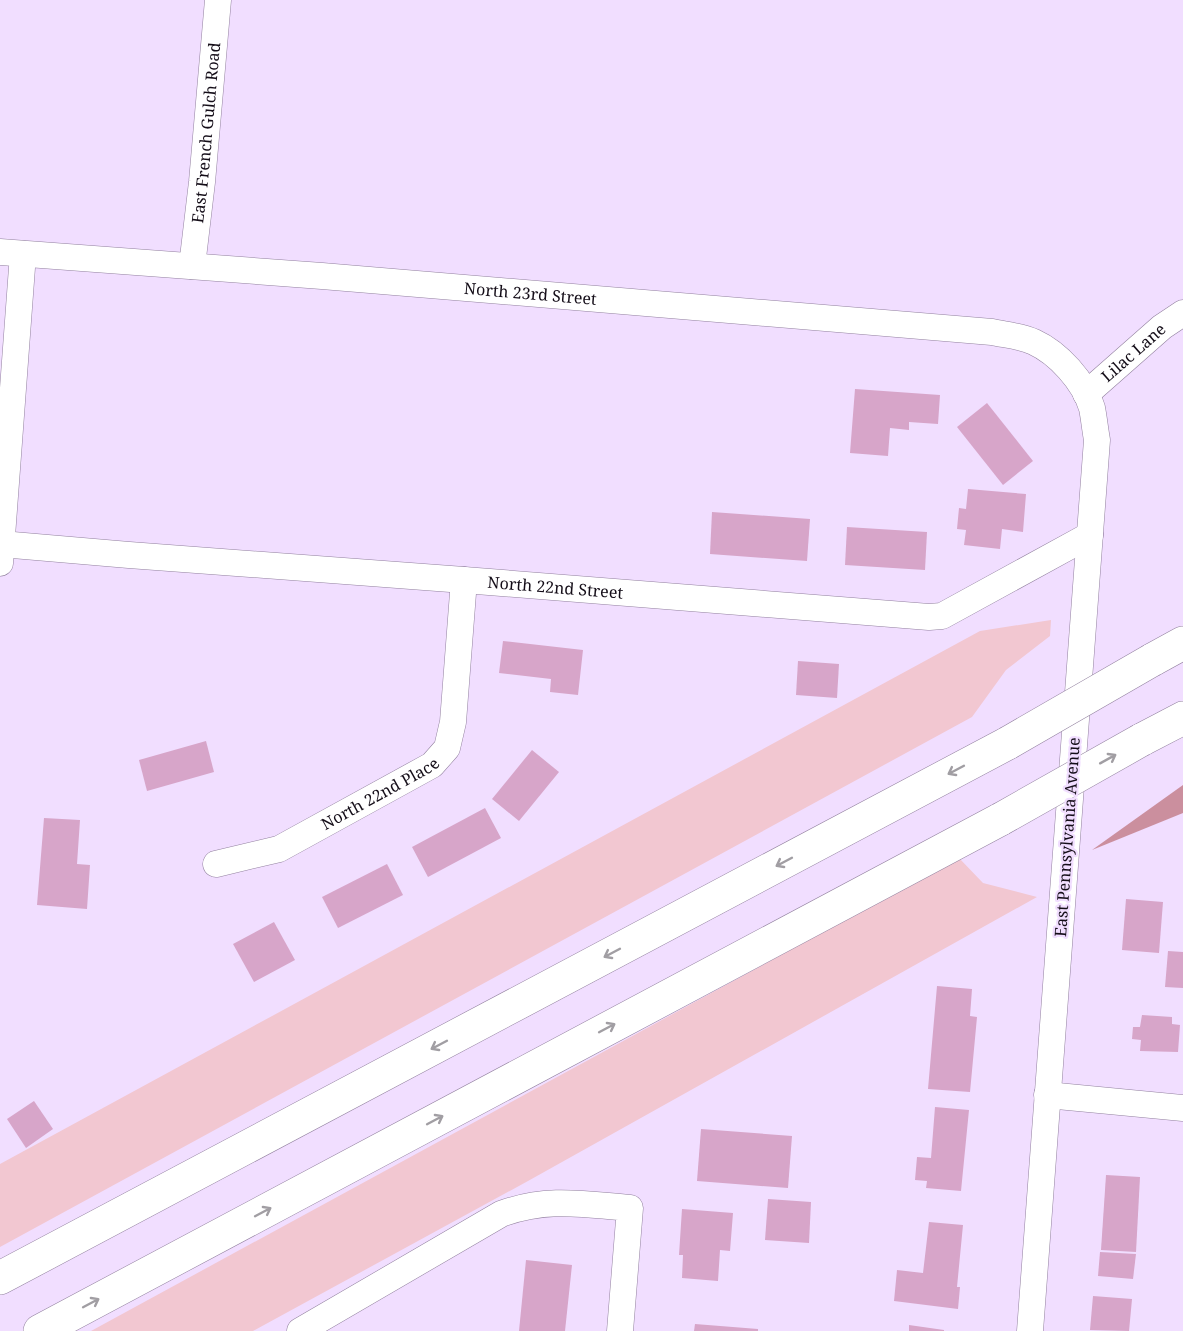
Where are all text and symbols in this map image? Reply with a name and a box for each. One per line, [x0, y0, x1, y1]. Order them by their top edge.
street label: East French Gulch Road [186, 41, 225, 224]
street label: North 23rd Street [463, 277, 598, 310]
street label: Lilac Lane [1096, 318, 1170, 387]
street label: North 22nd Street [487, 571, 624, 604]
street label: East Pennsylvania Avenue [1049, 736, 1085, 938]
street label: North 22nd Place [317, 753, 444, 835]
one-way arrow [1098, 753, 1116, 764]
one-way arrow [947, 765, 965, 777]
one-way arrow [775, 857, 793, 868]
one-way arrow [603, 948, 621, 960]
one-way arrow [598, 1022, 616, 1033]
one-way arrow [431, 1040, 449, 1051]
one-way arrow [426, 1114, 444, 1125]
one-way arrow [254, 1206, 272, 1217]
one-way arrow [82, 1297, 100, 1309]

